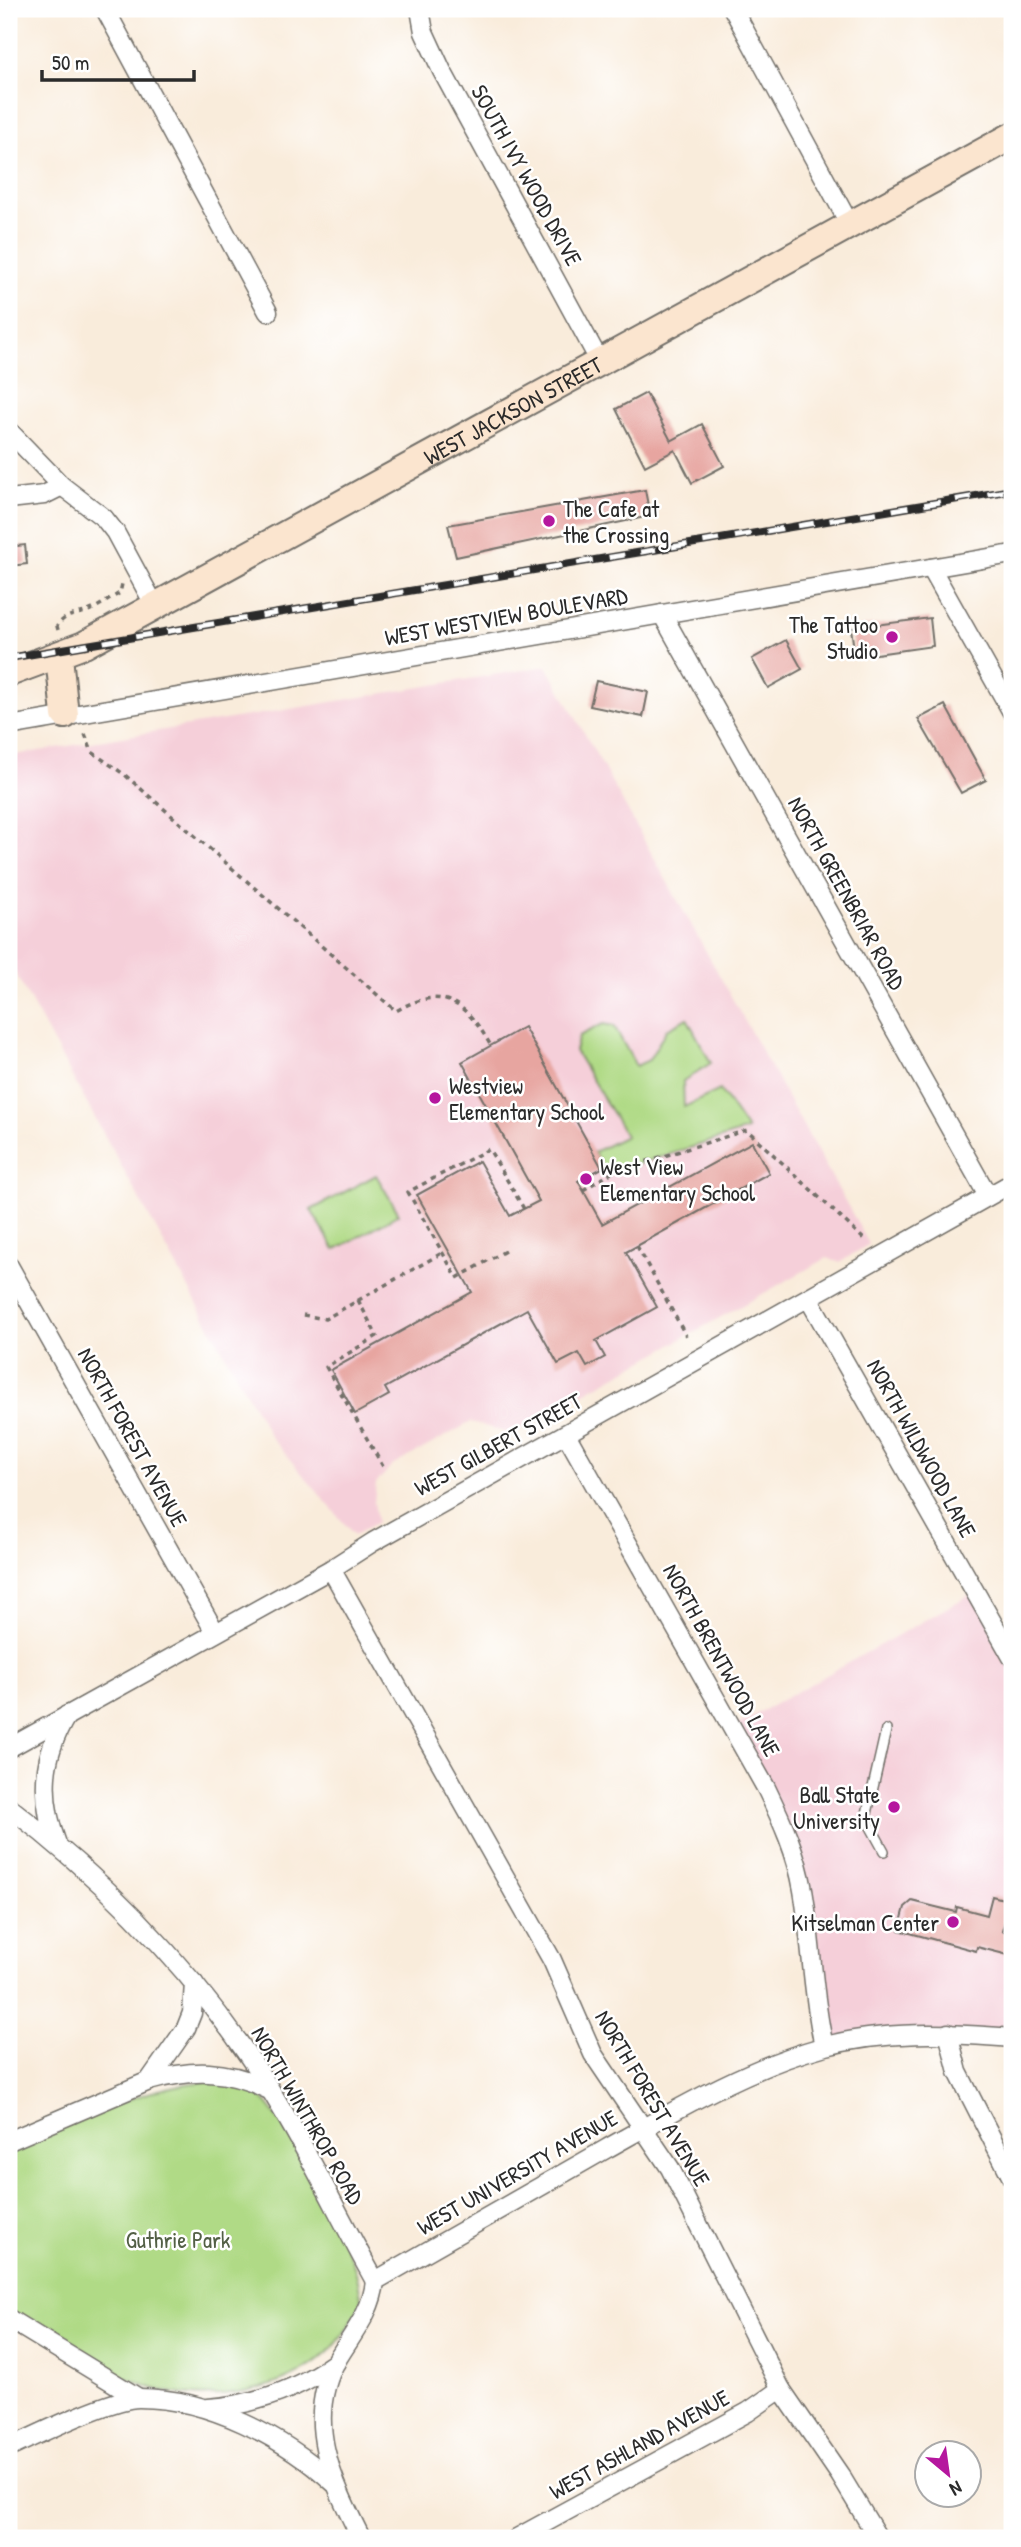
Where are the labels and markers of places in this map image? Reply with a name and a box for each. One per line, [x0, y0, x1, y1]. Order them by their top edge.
place label: The Cafe at the Crossing [563, 493, 669, 550]
marker: The Cafe at the Crossing [541, 513, 557, 529]
place label: The Tattoo Studio [789, 609, 878, 666]
marker: The Tattoo Studio [884, 629, 900, 645]
place label: Westview Elementary School [449, 1070, 605, 1127]
marker: Westview Elementary School [427, 1090, 443, 1106]
place label: West View Elementary School [600, 1151, 756, 1208]
marker: West View Elementary School [578, 1171, 594, 1187]
place label: Ball State University [793, 1779, 880, 1836]
marker: Ball State University [886, 1799, 902, 1815]
place label: Kitselman Center [791, 1907, 939, 1938]
marker: Kitselman Center [945, 1914, 961, 1930]

